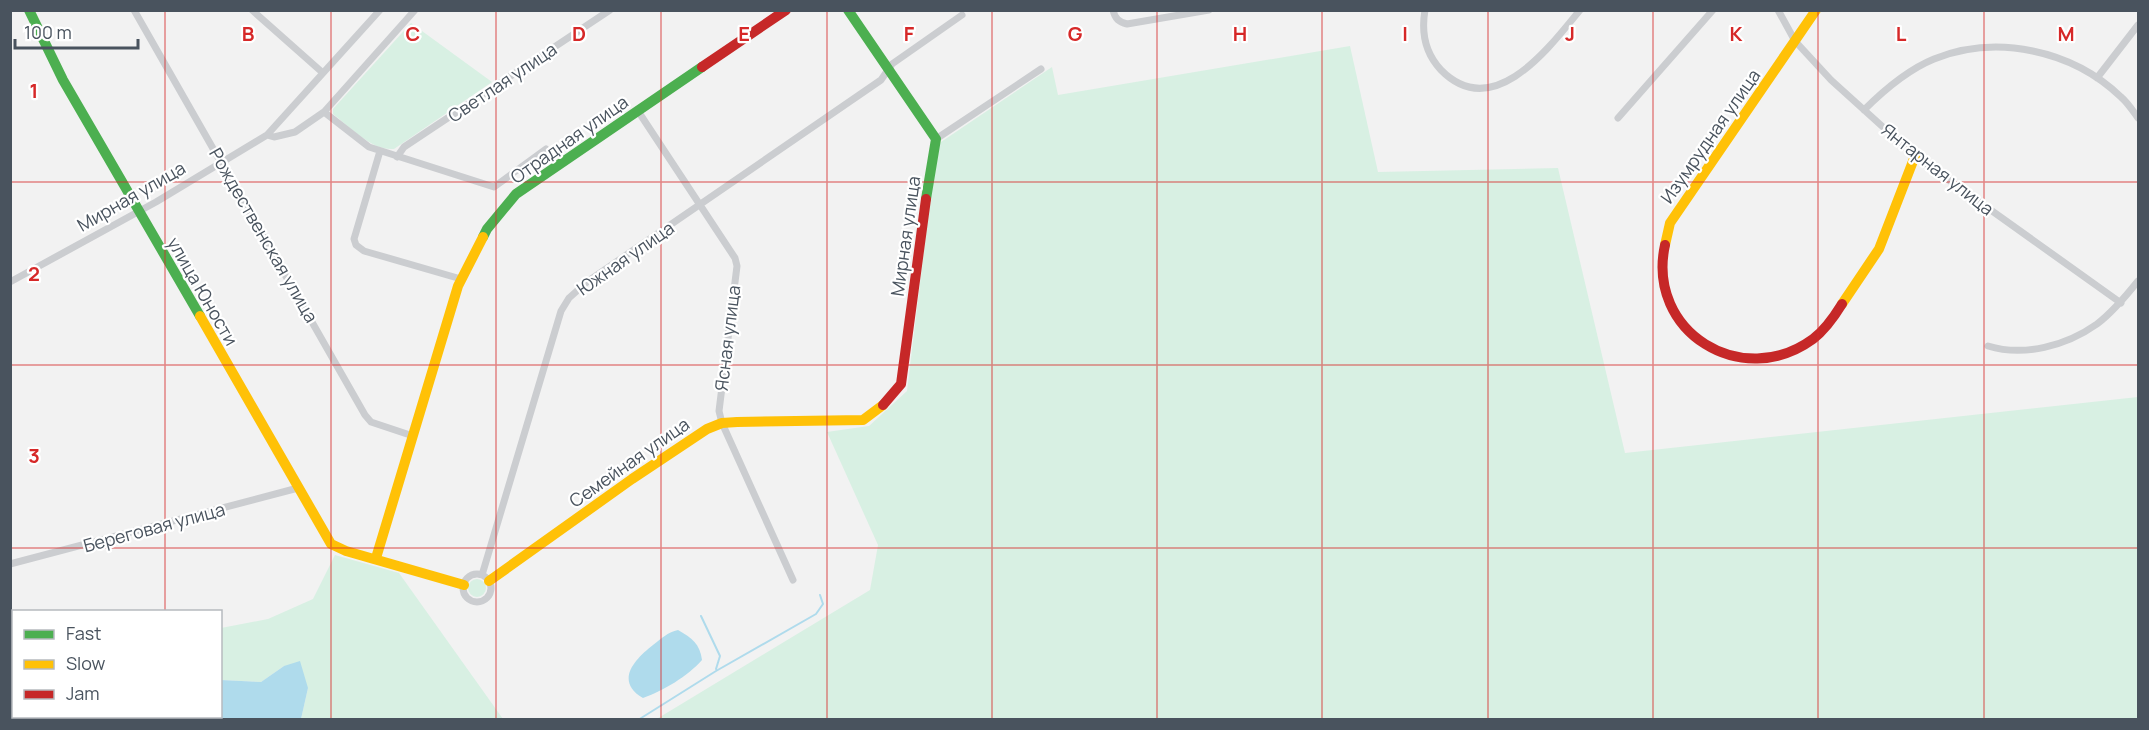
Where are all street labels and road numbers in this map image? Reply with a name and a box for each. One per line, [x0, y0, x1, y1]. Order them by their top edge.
street label: Светлая улица [443, 37, 561, 127]
street label: Изумрудная улица [1655, 64, 1765, 208]
street label: Отрадная улица [505, 89, 633, 189]
street label: Янтарная улица [1877, 118, 1999, 220]
street label: Рождественская улица [204, 143, 324, 327]
street label: Мирная улица [73, 155, 189, 237]
street label: Мирная улица [885, 174, 925, 298]
street label: Южная улица [572, 216, 678, 300]
street label: улица Юности [162, 232, 244, 350]
street label: Ясная улица [709, 284, 745, 392]
street label: Семейная улица [564, 412, 694, 512]
street label: Береговая улица [81, 497, 227, 557]

